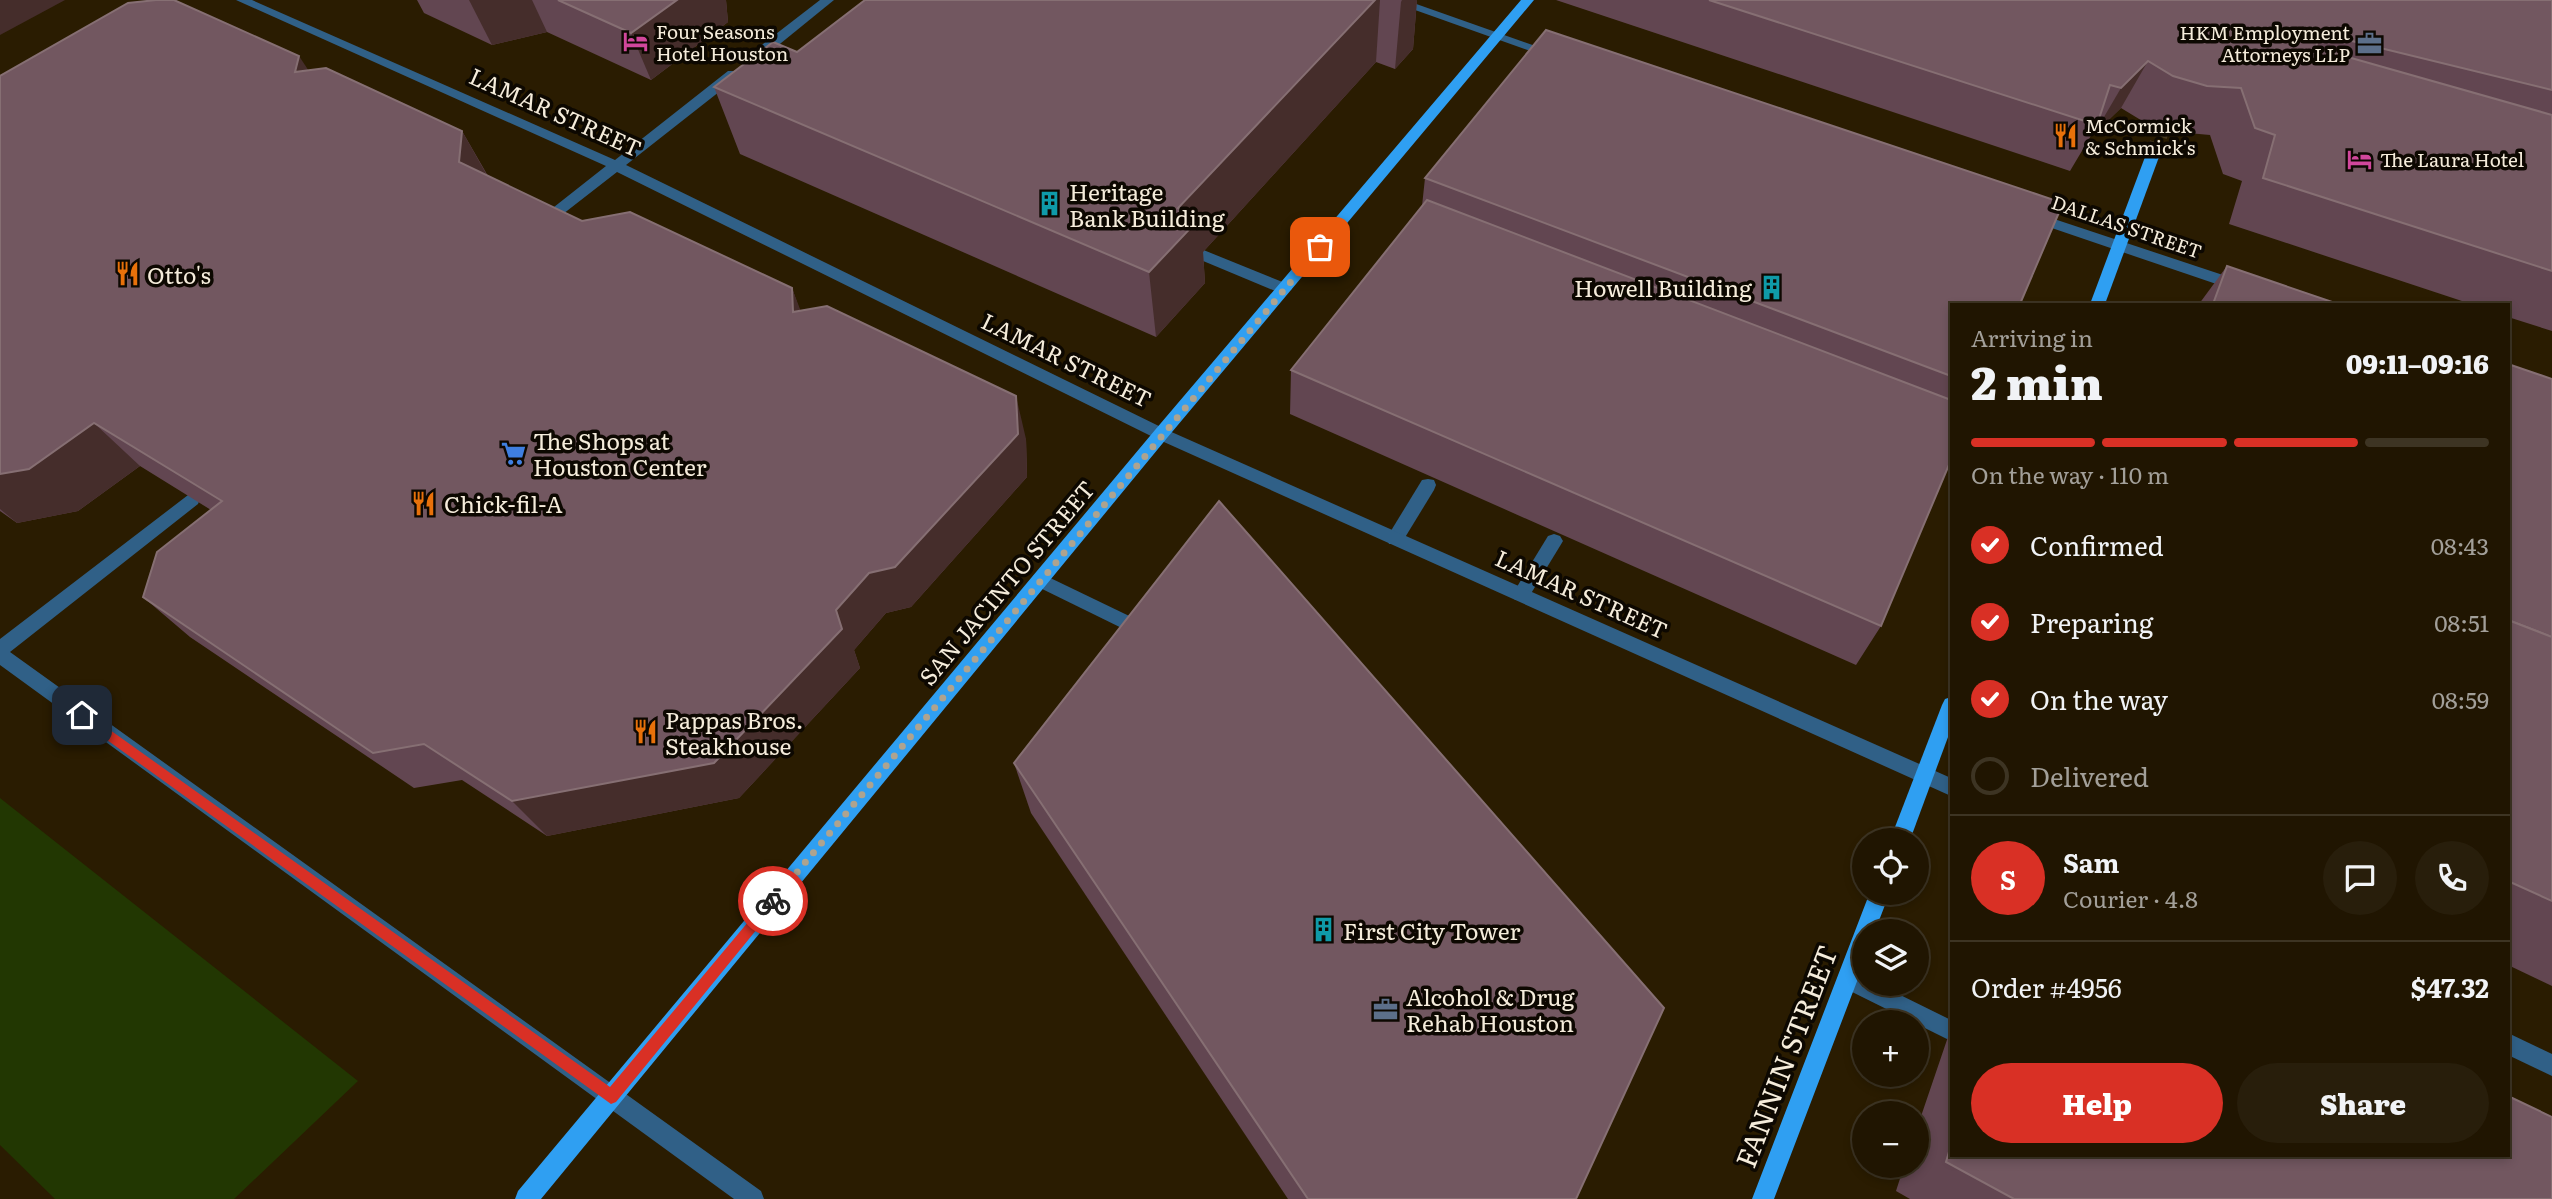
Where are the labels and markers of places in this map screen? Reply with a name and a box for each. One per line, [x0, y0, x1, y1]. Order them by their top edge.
place label: Four Seasons Hotel Houston [656, 17, 788, 67]
place label: HKM Employment Attorneys LLP [2179, 18, 2350, 68]
hotel icon: Four Seasons Hotel Houston [622, 28, 650, 56]
office icon: HKM Employment Attorneys LLP [2356, 29, 2384, 57]
place label: McCormick & Schmick's [2085, 111, 2196, 161]
restaurant icon: McCormick & Schmick's [2051, 122, 2079, 150]
hotel icon: The Laura Hotel [2346, 145, 2374, 173]
place label: The Laura Hotel [2380, 145, 2524, 173]
place label: Heritage Bank Building [1069, 174, 1225, 234]
building icon: Heritage Bank Building [1035, 190, 1063, 218]
pin [1290, 217, 1350, 277]
place label: Otto's [147, 257, 211, 291]
restaurant icon: Otto's [113, 260, 141, 288]
place label: Howell Building [1574, 270, 1752, 304]
building icon: Howell Building [1758, 273, 1786, 301]
place label: The Shops at Houston Center [533, 423, 707, 483]
supermarket icon: The Shops at Houston Center [499, 439, 527, 467]
place label: Chick-fil-A [444, 486, 563, 520]
restaurant icon: Chick-fil-A [410, 489, 438, 517]
pin [52, 685, 112, 745]
place label: Pappas Bros. Steakhouse [665, 702, 803, 762]
restaurant icon: Pappas Bros. Steakhouse [631, 718, 659, 746]
place label: First City Tower [1343, 913, 1520, 947]
building icon: First City Tower [1309, 916, 1337, 944]
place label: Alcohol & Drug Rehab Houston [1406, 979, 1575, 1039]
office icon: Alcohol & Drug Rehab Houston [1372, 995, 1400, 1023]

